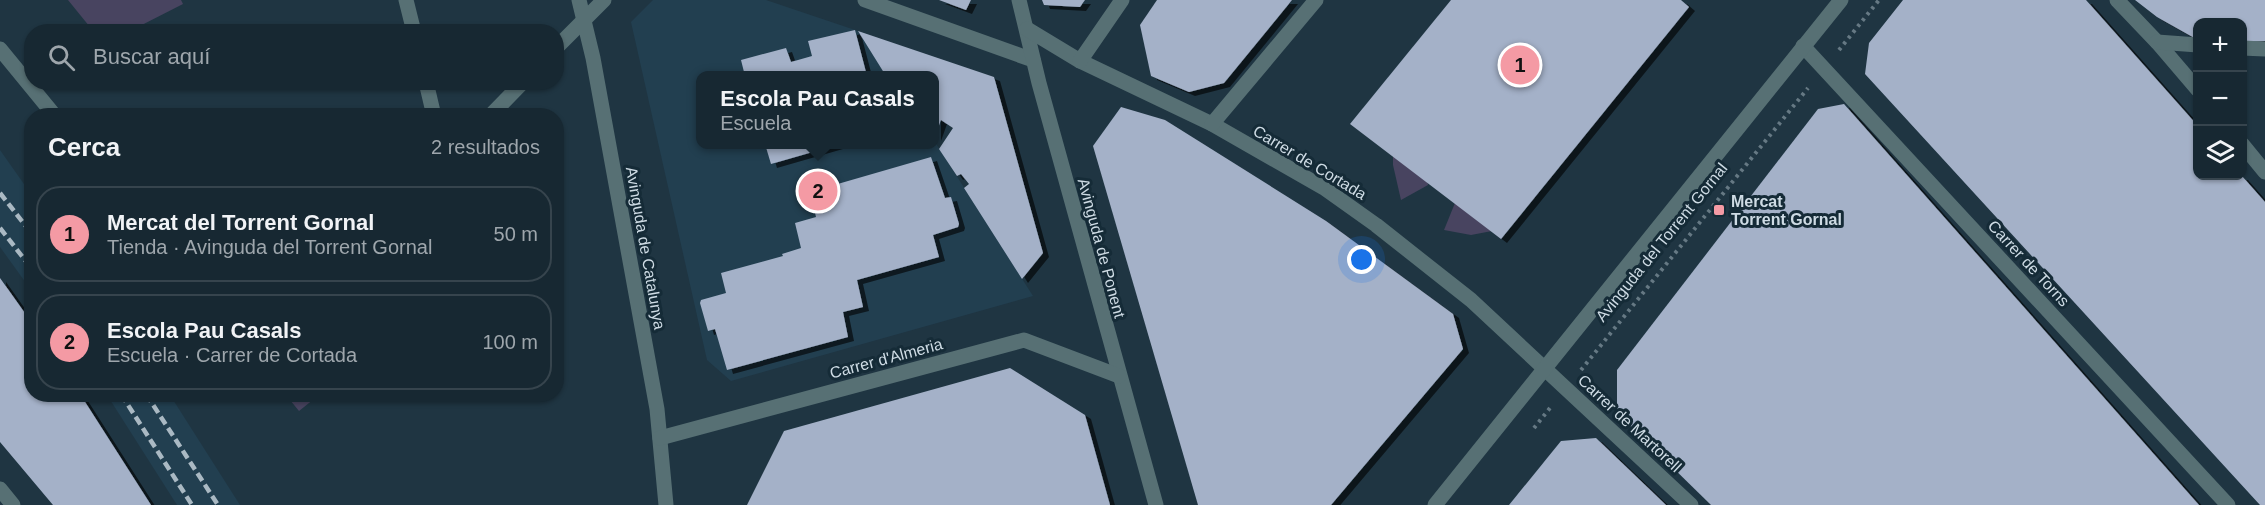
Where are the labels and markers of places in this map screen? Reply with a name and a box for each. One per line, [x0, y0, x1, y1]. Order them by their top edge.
pin: 1 [1500, 42, 1540, 88]
pin: 2 [798, 168, 838, 213]
place label: Mercat Torrent Gornal [1731, 193, 1842, 228]
marker: Mercat Torrent Gornal [1712, 203, 1726, 217]

